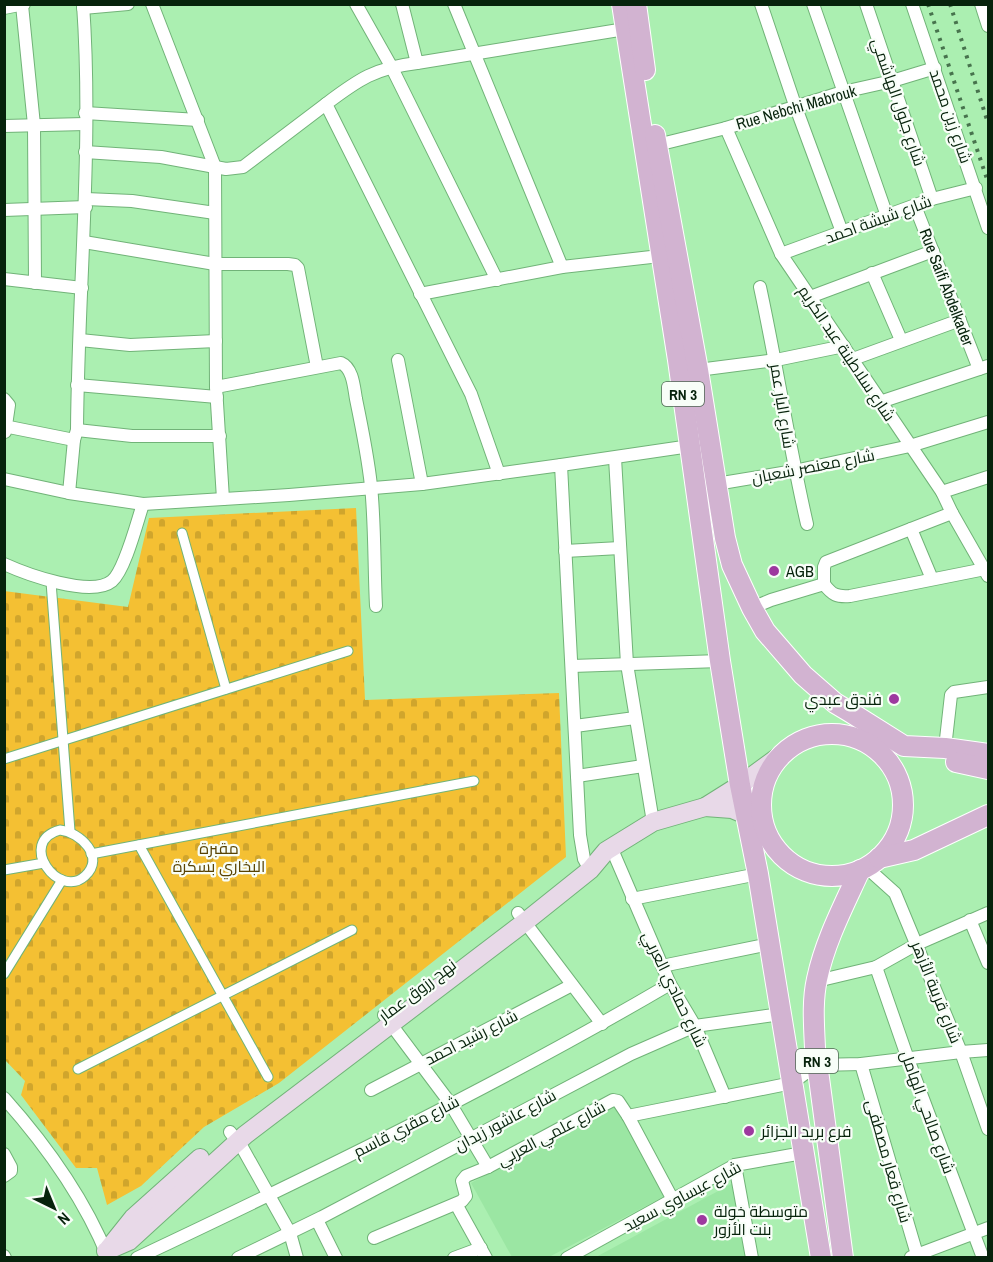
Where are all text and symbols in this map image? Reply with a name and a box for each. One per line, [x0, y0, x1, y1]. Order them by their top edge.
street label: شارع جلول الهاشمي [864, 35, 931, 170]
street label: شارع زين محمد [924, 66, 977, 166]
street label: Rue Nebchi Mabrouk [733, 79, 859, 135]
street label: شارع شيشة احمد [822, 190, 935, 249]
street label: Rue Saifi Abdelkader [915, 225, 980, 349]
street label: شارع سلاطينة عبد الكريم [793, 281, 901, 426]
street label: شارع البار عمر [764, 361, 801, 450]
road number: RN 3 [662, 382, 704, 406]
street label: شارع معنصر شعبان [750, 443, 877, 490]
place label: AGB [785, 560, 814, 582]
marker: AGB [767, 564, 781, 578]
place label: فندق عبدي [804, 688, 882, 713]
marker: فندق عبدي [887, 692, 901, 706]
park label: مقبرة البخاري بسكرة [173, 837, 265, 880]
street label: شارع حمادي العربي [635, 927, 713, 1052]
street label: شارع قريبة الأزهر [905, 937, 968, 1047]
street label: نهج رزوق عمار [373, 953, 461, 1028]
street label: شارع رشيد احمد [421, 1004, 522, 1071]
street label: شارع صالحي الهامل [893, 1047, 961, 1178]
road number: RN 3 [796, 1049, 838, 1073]
street label: شارع عاشور زيدان [450, 1084, 560, 1157]
street label: شارع مقري قاسم [349, 1090, 464, 1165]
street label: شارع علمي العربي [493, 1095, 610, 1173]
street label: شارع قعار مصطفى [860, 1097, 917, 1226]
place label: فرع بريد الجزائر [760, 1120, 851, 1143]
marker: فرع بريد الجزائر [742, 1124, 756, 1138]
street label: شارع عيساوي سعيد [619, 1156, 746, 1239]
north arrow [24, 1178, 84, 1238]
place label: متوسطة خولة بنت الأزور [713, 1200, 808, 1240]
text: N [53, 1208, 75, 1230]
marker: متوسطة خولة بنت الأزور [695, 1213, 709, 1227]

